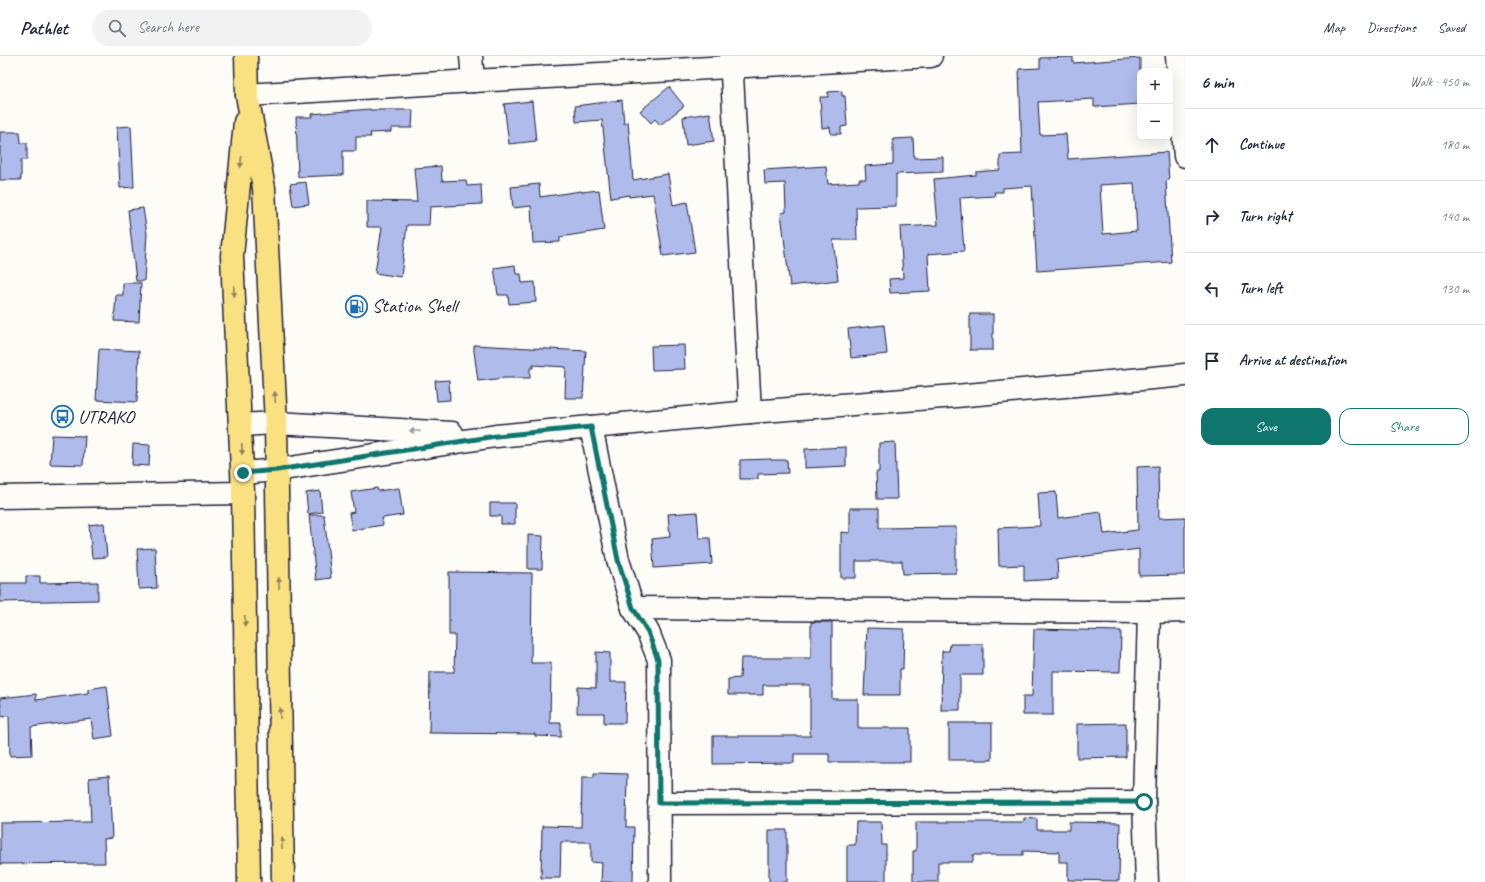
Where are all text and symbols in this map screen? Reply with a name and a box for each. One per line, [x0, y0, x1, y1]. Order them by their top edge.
search box [92, 10, 372, 46]
text: Pathlet [20, 16, 68, 40]
icon: search [106, 17, 128, 39]
text: Search here [138, 18, 199, 37]
text: Map [1324, 19, 1345, 36]
text: Directions [1367, 19, 1416, 36]
text: Saved [1438, 19, 1465, 36]
map controls [1137, 68, 1173, 140]
button: + [1137, 68, 1173, 104]
text: 6 min [1201, 72, 1234, 93]
text: Walk · 450 m [1410, 74, 1469, 90]
button: − [1137, 104, 1173, 140]
icon: ahead [1201, 134, 1223, 156]
text: Continue [1239, 135, 1284, 154]
text: 180 m [1441, 137, 1469, 153]
one-way arrow [238, 156, 244, 168]
icon: right [1201, 206, 1223, 228]
text: Turn right [1239, 207, 1292, 226]
text: 140 m [1441, 209, 1469, 225]
icon: left [1201, 278, 1223, 300]
text: Turn left [1239, 279, 1282, 298]
text: 130 m [1441, 281, 1469, 297]
one-way arrow [230, 285, 237, 297]
fuel station icon: Station Shell [343, 293, 369, 319]
place label: Station Shell [372, 294, 461, 318]
icon: arrive [1201, 350, 1223, 372]
text: Arrive at destination [1239, 351, 1346, 370]
one-way arrow [272, 390, 278, 403]
bus stop icon: UTRAKO [49, 404, 75, 430]
place label: UTRAKO [78, 405, 136, 429]
button: Save [1201, 408, 1331, 445]
button: Share [1339, 408, 1469, 445]
one-way arrow [409, 428, 421, 435]
one-way arrow [238, 443, 245, 455]
route end [234, 464, 252, 482]
one-way arrow [276, 576, 282, 589]
one-way arrow [242, 615, 248, 628]
one-way arrow [277, 706, 283, 719]
route start [1135, 793, 1153, 811]
one-way arrow [279, 837, 286, 849]

